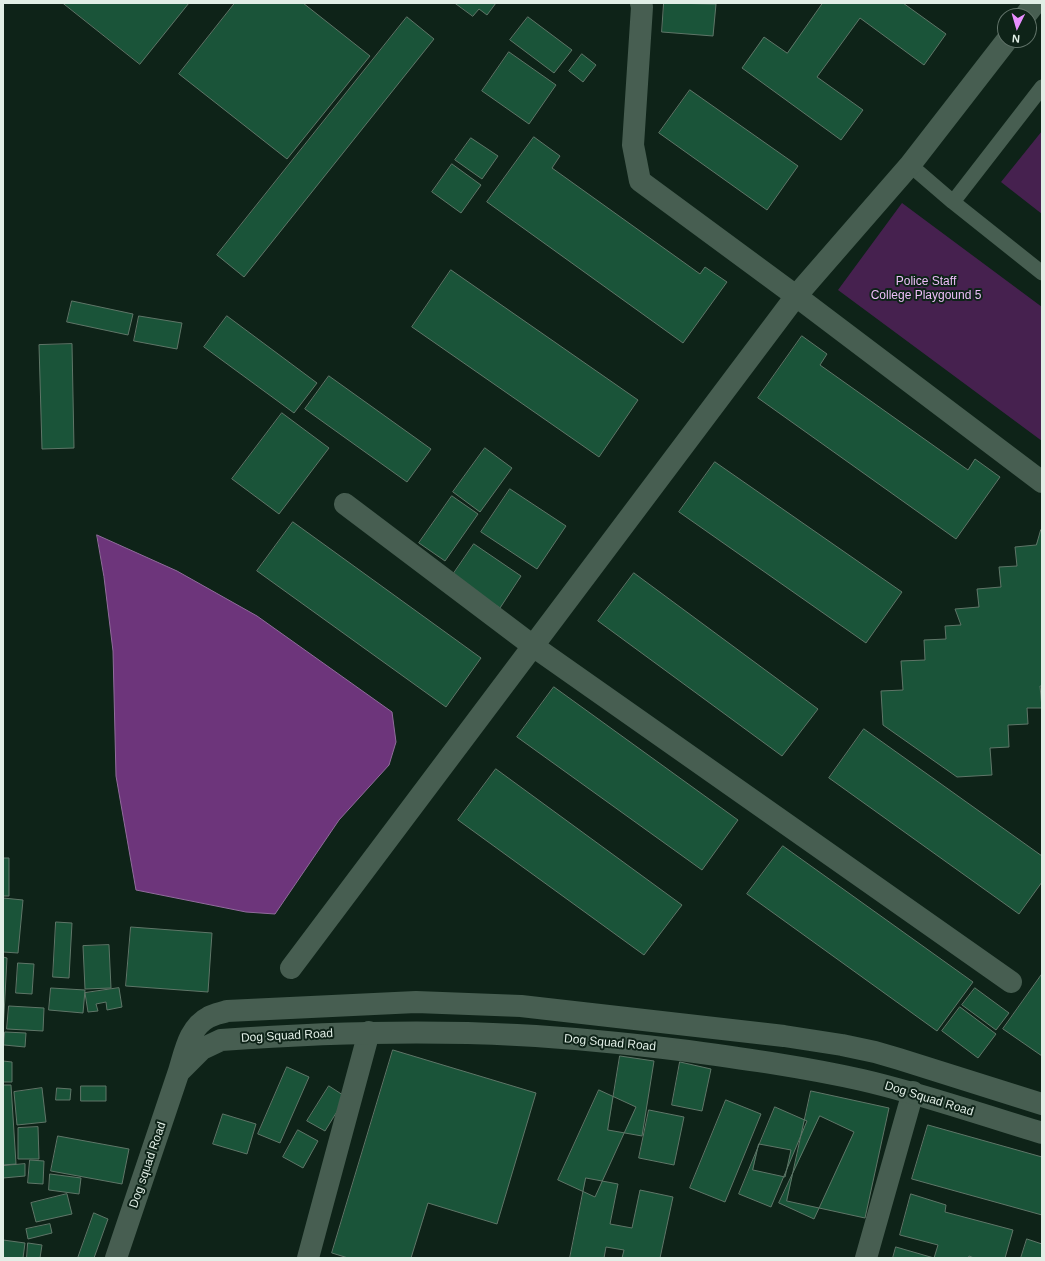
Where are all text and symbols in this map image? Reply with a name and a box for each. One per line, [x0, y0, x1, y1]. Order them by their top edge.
north arrow [997, 8, 1037, 48]
text: N [1012, 33, 1021, 45]
park label: Police Staff College Playgound 5 [871, 275, 981, 303]
street label: Dog Squad Road [241, 1026, 333, 1046]
street label: Dog Squad Road [564, 1032, 656, 1054]
street label: Dog Squad Road [883, 1079, 975, 1119]
street label: Dog squad Road [127, 1120, 169, 1210]

